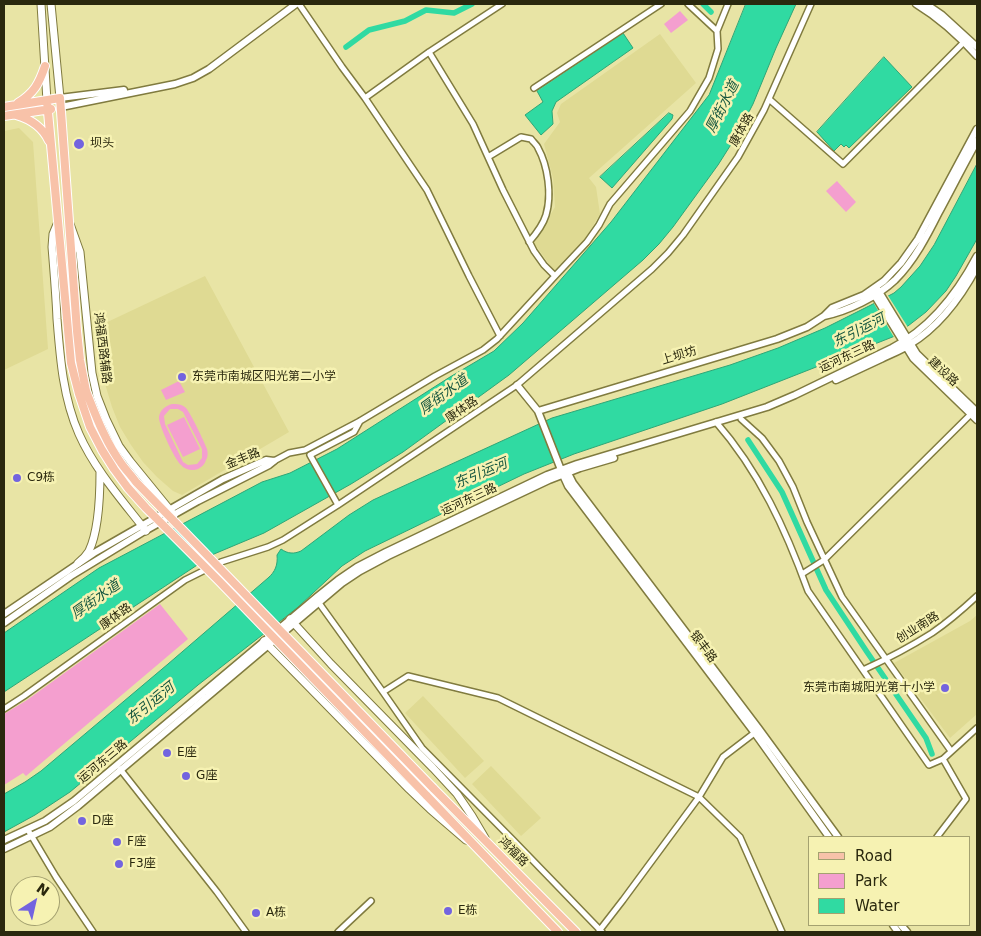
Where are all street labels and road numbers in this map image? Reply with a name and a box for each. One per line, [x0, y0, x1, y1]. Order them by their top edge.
street label: 康体路 [727, 111, 757, 149]
street label: 鸿福西路辅路 [90, 311, 114, 385]
street label: 运河东三路 [817, 338, 877, 376]
street label: 上坝坊 [660, 344, 698, 368]
street label: 建设路 [925, 354, 961, 390]
street label: 康体路 [443, 394, 481, 426]
street label: 金丰路 [224, 446, 262, 472]
street label: 运河东三路 [439, 481, 499, 519]
street label: 康体路 [97, 601, 135, 633]
street label: 创业南路 [894, 609, 942, 647]
street label: 银丰路 [686, 628, 720, 666]
street label: 运河东三路 [75, 737, 131, 787]
street label: 鸿福路 [495, 834, 531, 870]

